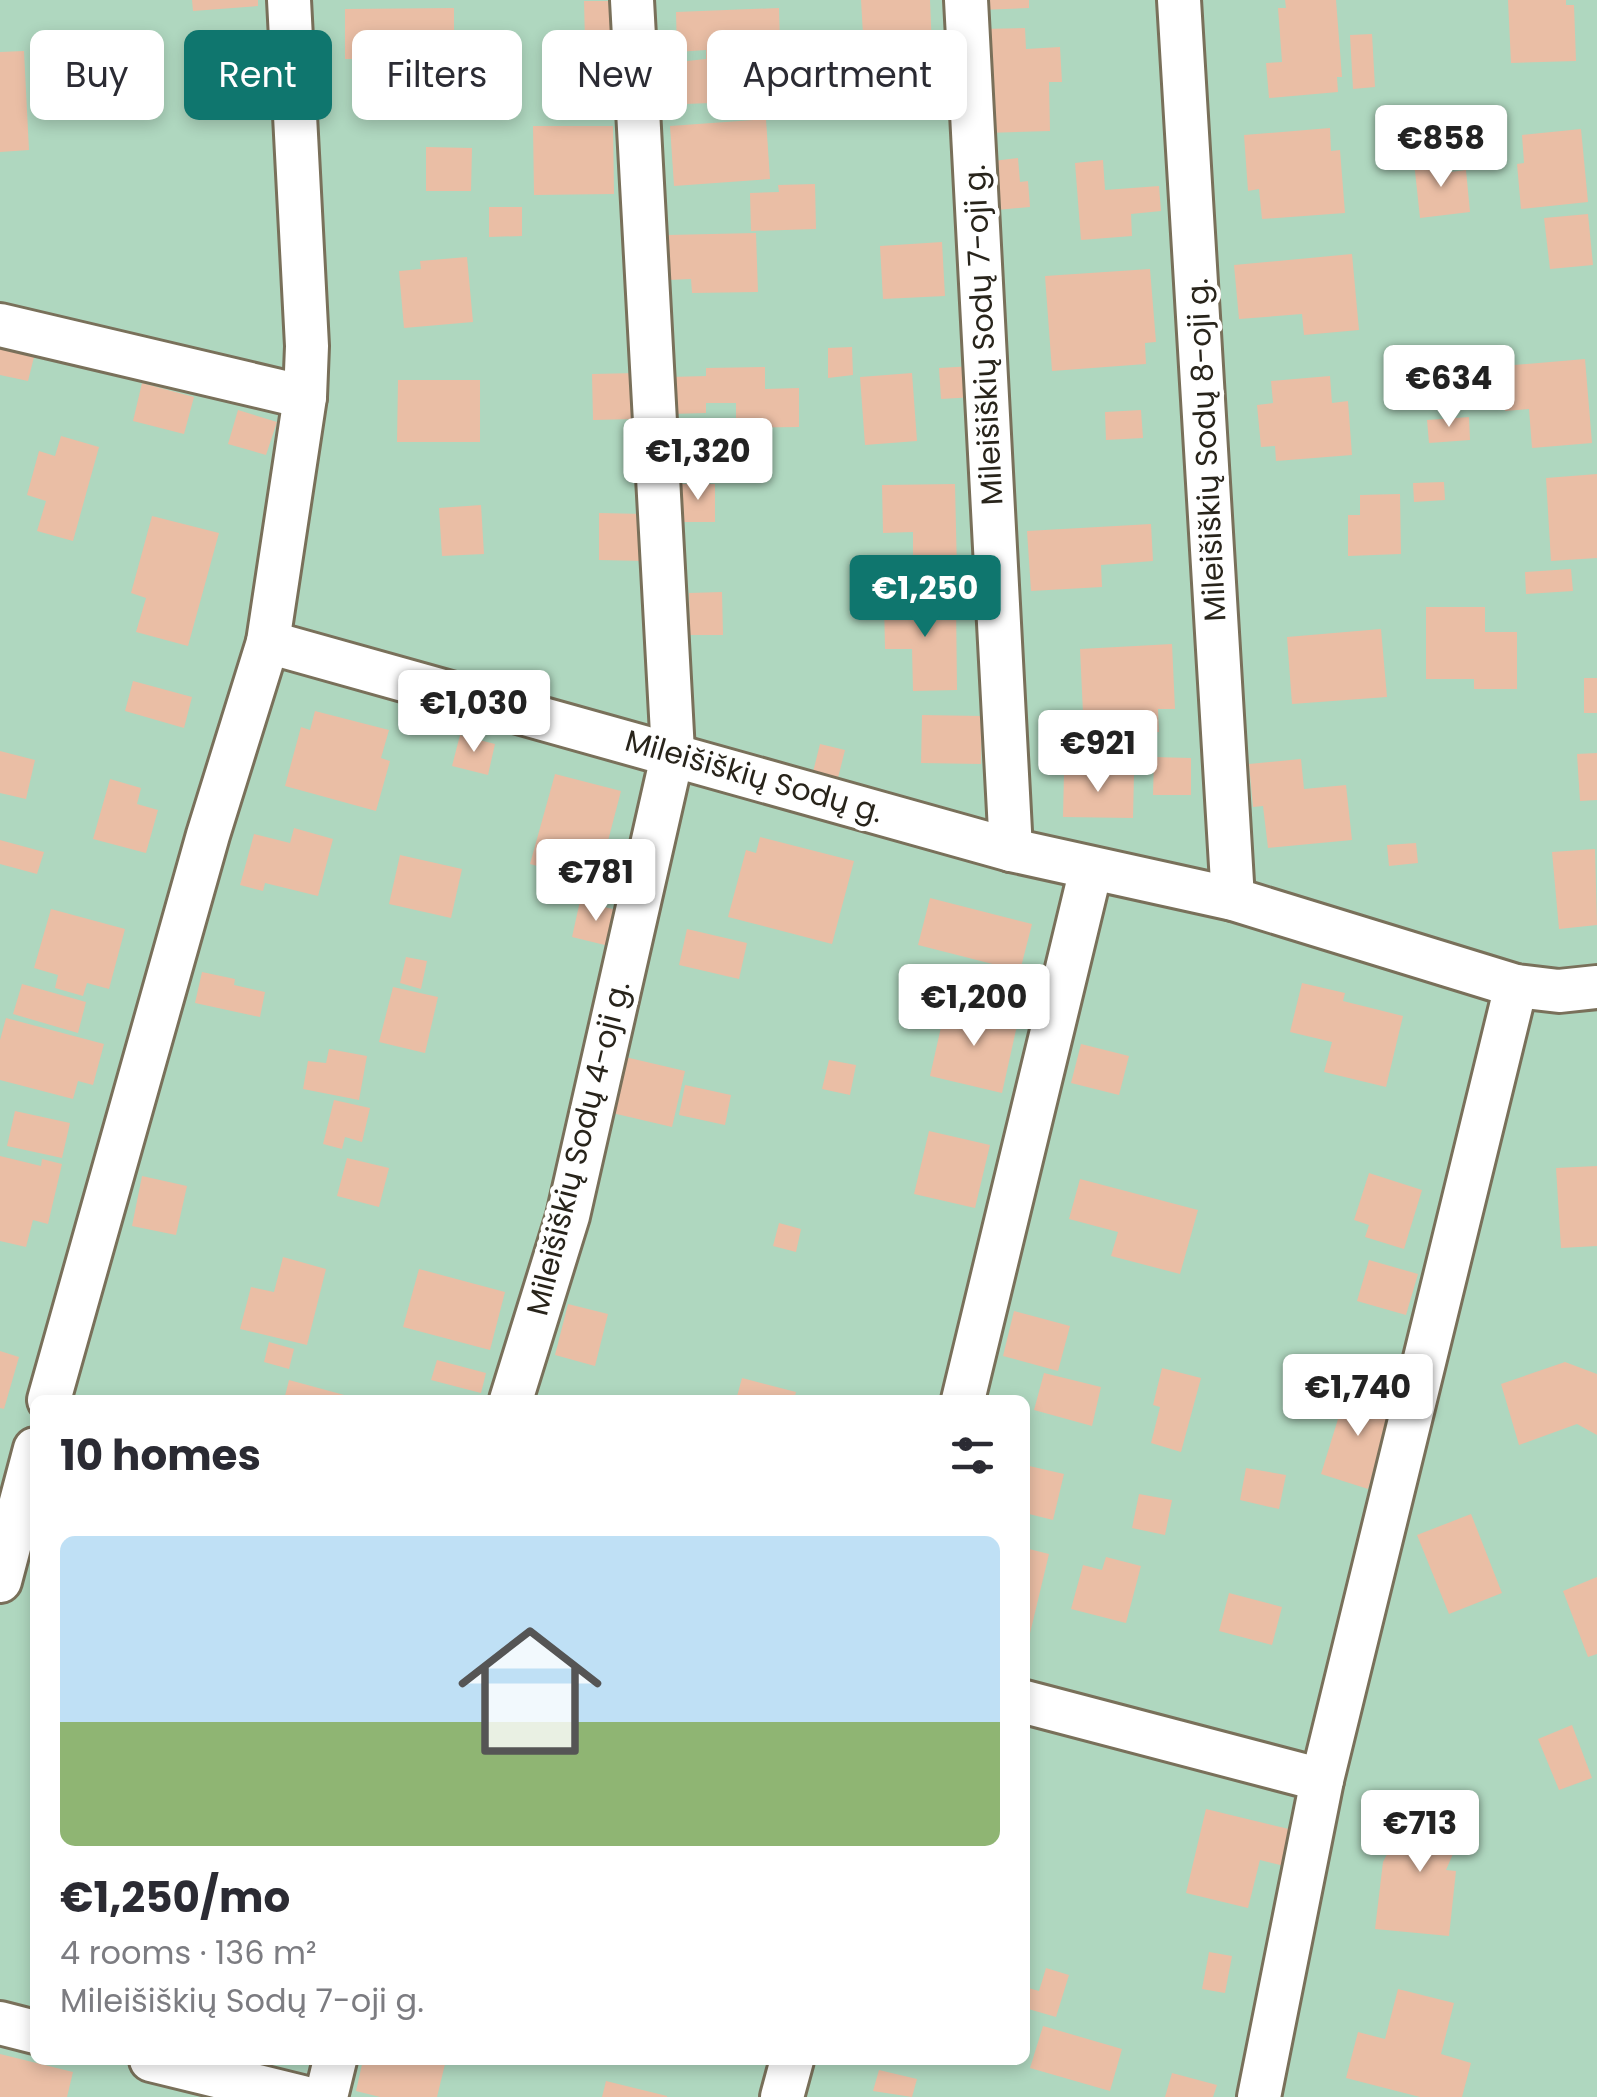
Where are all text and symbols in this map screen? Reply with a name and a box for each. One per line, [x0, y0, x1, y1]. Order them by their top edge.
chip: Buy [30, 30, 164, 120]
chip: Rent [184, 30, 332, 120]
chip: Filters [352, 30, 522, 120]
chip: New [542, 30, 687, 120]
chip: Apartment [707, 30, 967, 120]
pin: €858 [1382, 105, 1500, 190]
text: €858 [1397, 115, 1485, 160]
street label: Mileišiškių Sodų 7-oji g. [953, 164, 1013, 506]
street label: Mileišiškių Sodų 8-oji g. [1176, 277, 1236, 623]
pin: €634 [1390, 345, 1508, 430]
text: €634 [1406, 355, 1492, 400]
pin: €1,320 [617, 418, 779, 503]
text: €1,320 [645, 428, 751, 473]
pin: €1,250 [844, 555, 1006, 640]
text: €1,250 [872, 565, 978, 610]
pin: €1,030 [393, 670, 555, 755]
text: €1,030 [420, 680, 528, 725]
pin: €921 [1039, 710, 1157, 795]
street label: Mileišiškių Sodų g. [620, 719, 888, 833]
text: €921 [1060, 720, 1136, 765]
pin: €781 [537, 839, 655, 924]
text: €781 [558, 849, 634, 894]
pin: €1,200 [893, 964, 1055, 1049]
text: €1,200 [921, 974, 1027, 1019]
street label: Mileišiškių Sodų 4-oji g. [516, 976, 640, 1320]
pin: €1,740 [1277, 1354, 1439, 1439]
text: €1,740 [1305, 1364, 1411, 1409]
text: 10 homes [60, 1426, 261, 1485]
icon: filters [945, 1428, 1000, 1483]
icon: home [440, 1601, 620, 1781]
pin: €713 [1361, 1790, 1479, 1875]
text: €713 [1383, 1800, 1457, 1845]
text: €1,250/mo [60, 1868, 290, 1927]
text: 4 rooms · 136 m² [60, 1930, 317, 1975]
text: Mileišiškių Sodų 7-oji g. [60, 1978, 424, 2023]

